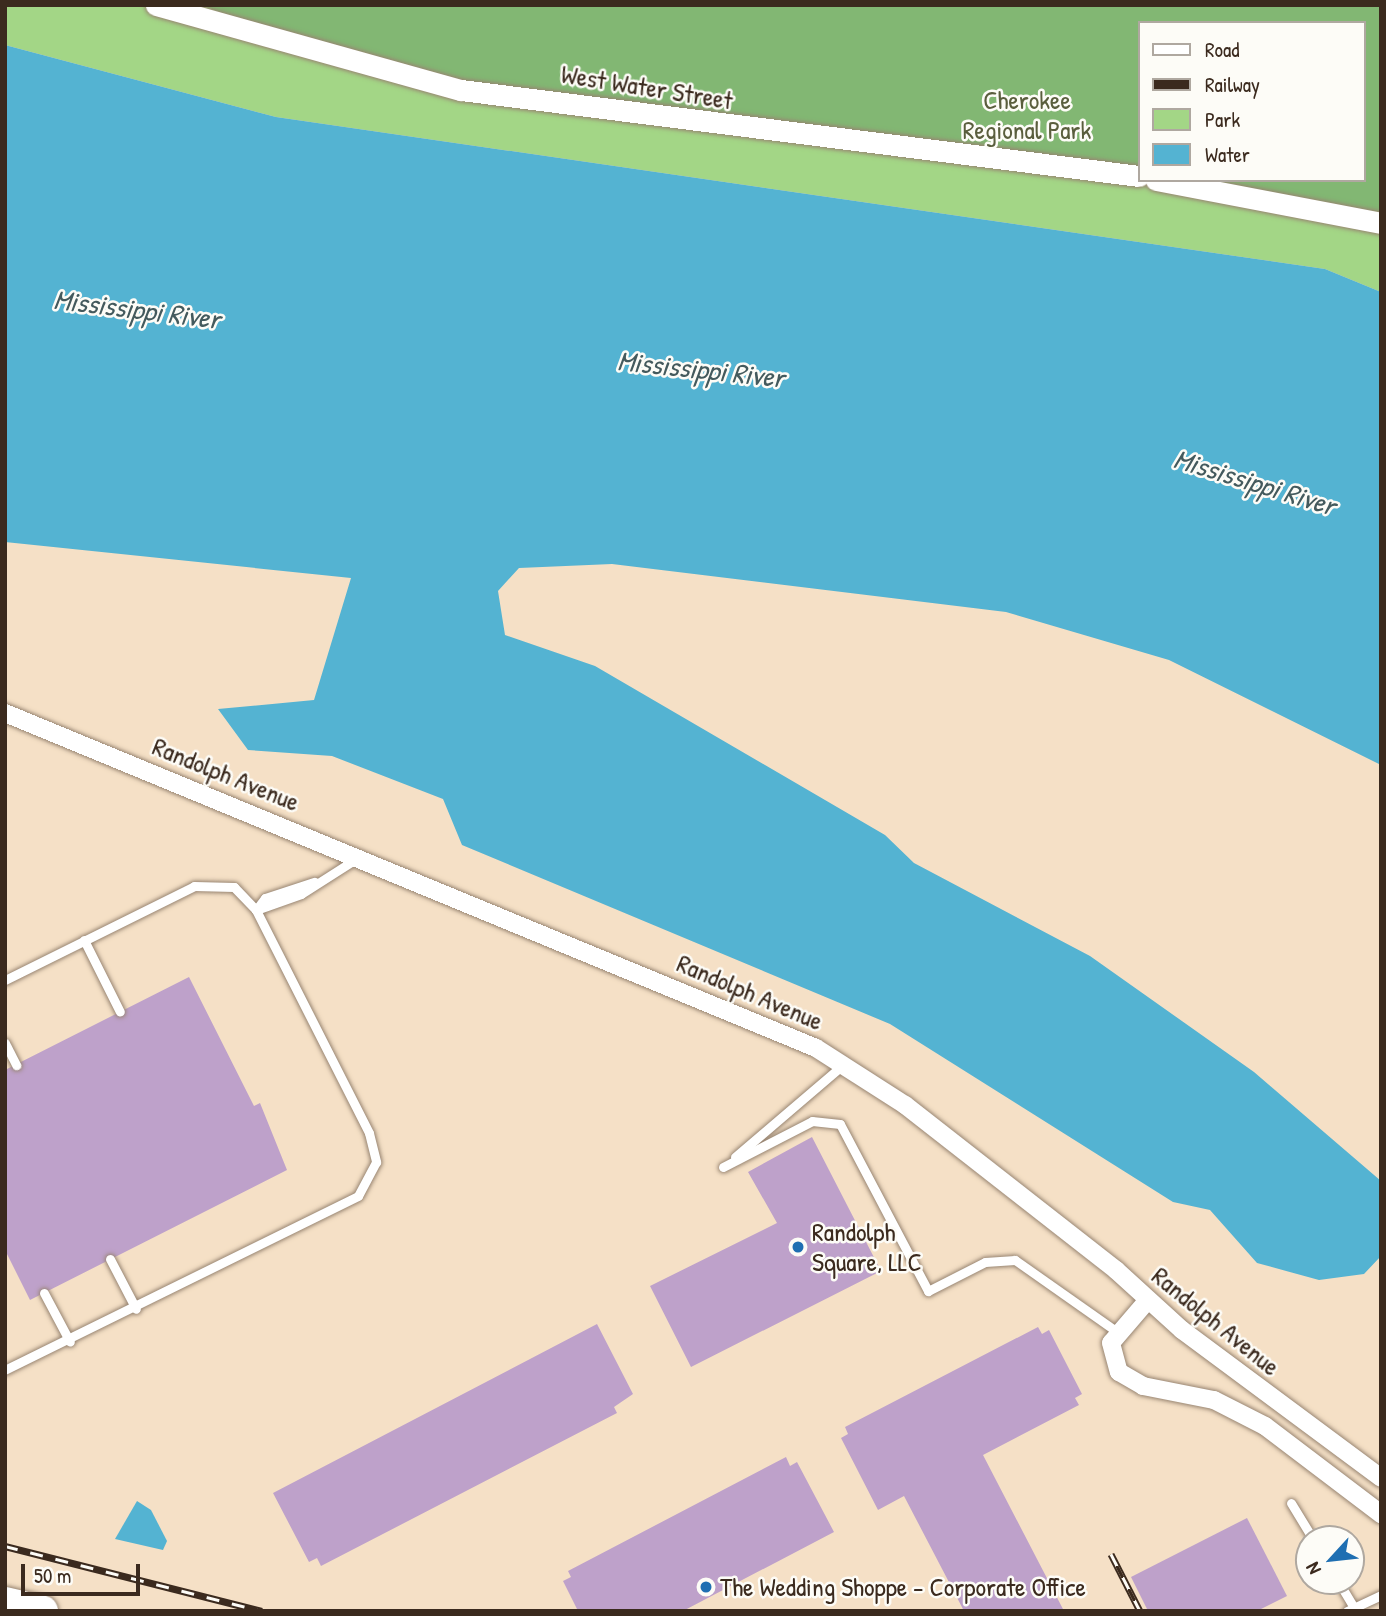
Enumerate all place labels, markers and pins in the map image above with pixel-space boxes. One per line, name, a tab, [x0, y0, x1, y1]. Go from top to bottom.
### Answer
place label: Randolph Square, LLC	[812, 1216, 922, 1278]
marker: Randolph Square, LLC	[790, 1239, 806, 1255]
place label: The Wedding Shoppe - Corporate Office	[720, 1571, 1086, 1603]
marker: The Wedding Shoppe - Corporate Office	[698, 1579, 714, 1595]

